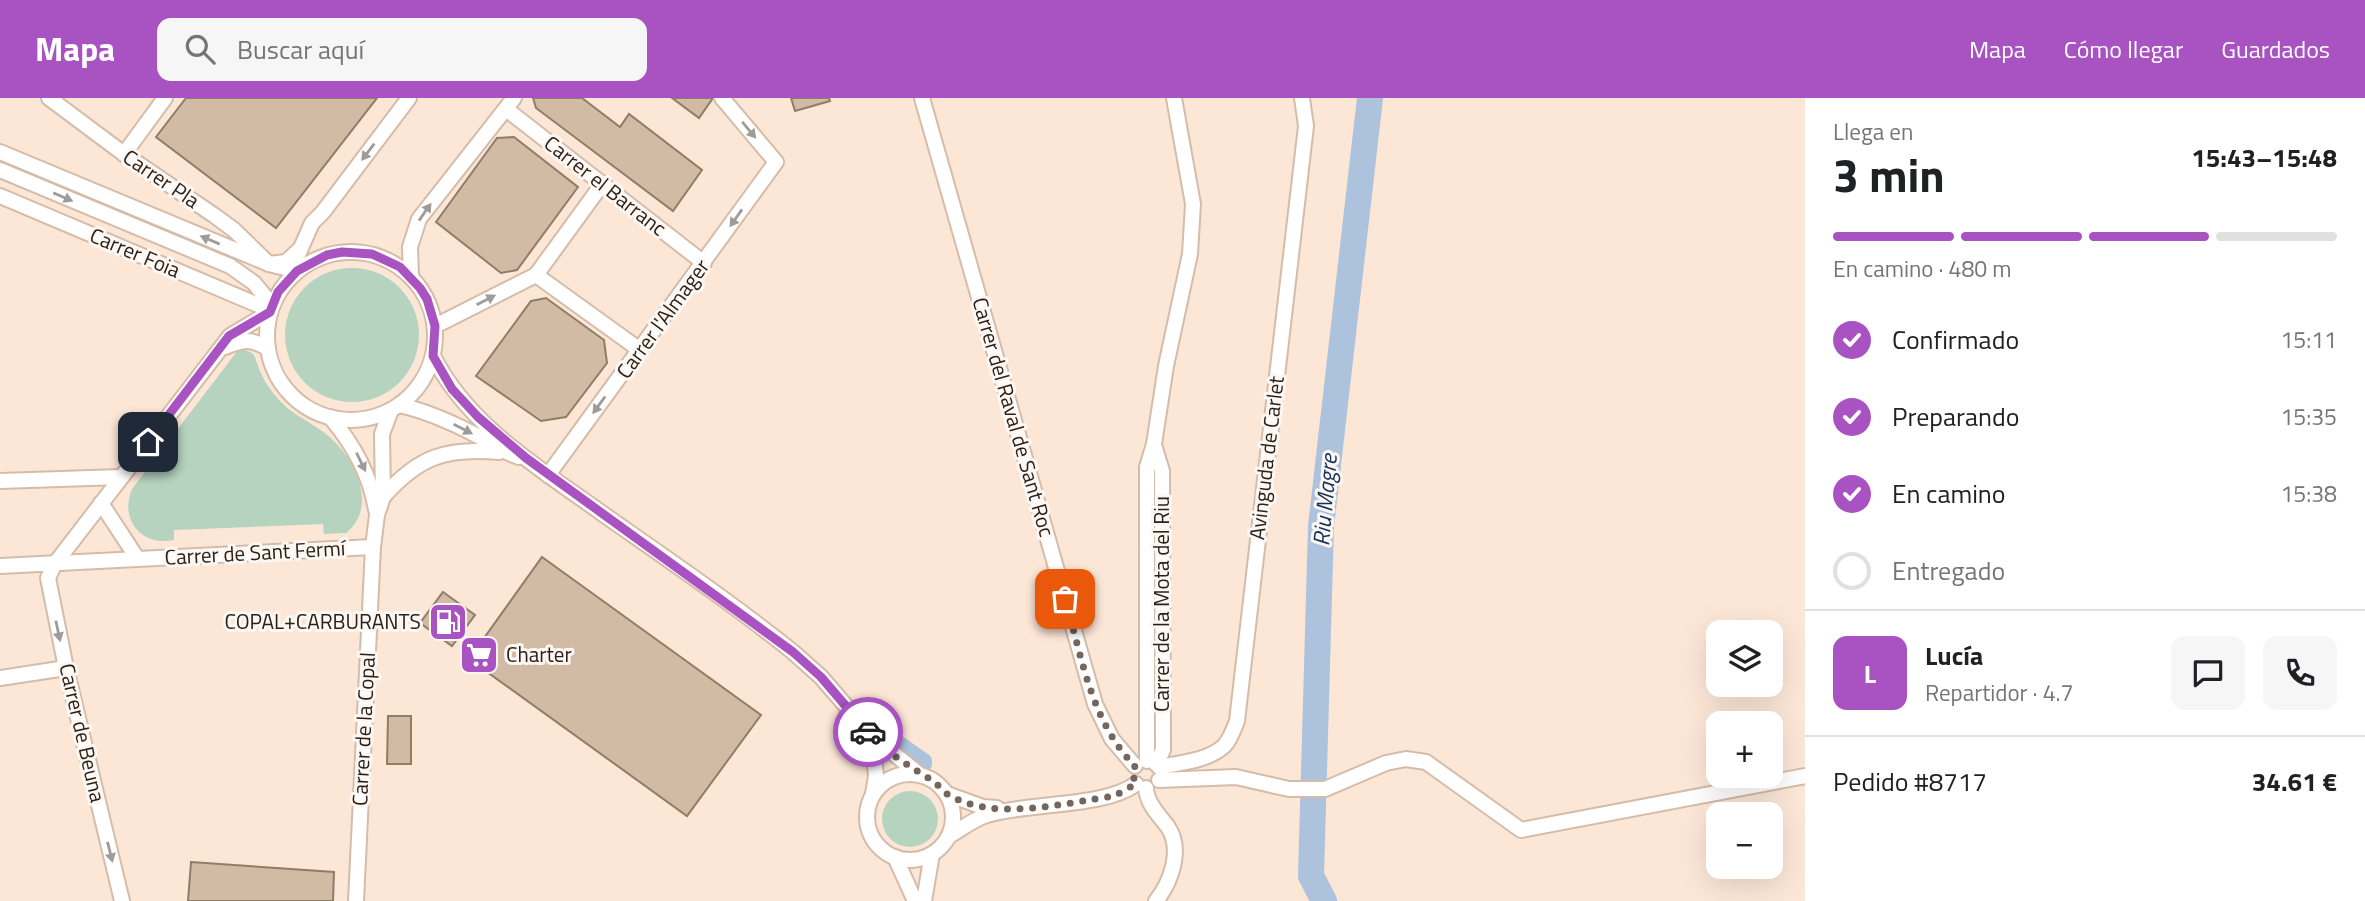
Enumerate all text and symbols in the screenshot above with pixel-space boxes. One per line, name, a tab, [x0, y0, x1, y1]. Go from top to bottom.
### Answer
search box	[157, 18, 647, 81]
text: Mapa	[35, 24, 115, 74]
icon: search	[181, 30, 219, 68]
text: Buscar aquí	[237, 30, 364, 69]
text: Mapa	[1969, 31, 2026, 67]
text: Cómo llegar	[2064, 31, 2183, 67]
text: Guardados	[2221, 31, 2330, 67]
text: Llega en	[1833, 114, 1913, 149]
one-way arrow	[741, 121, 756, 139]
street label: Carrer el Barranc	[538, 127, 674, 243]
text: 15:43–15:48	[2191, 138, 2337, 177]
text: 3 min	[1833, 140, 1945, 210]
street label: Carrer Pla	[117, 141, 207, 216]
one-way arrow	[361, 143, 375, 162]
one-way arrow	[53, 191, 74, 202]
one-way arrow	[418, 203, 432, 221]
one-way arrow	[729, 209, 743, 227]
street label: Carrer Foia	[85, 219, 186, 286]
one-way arrow	[200, 234, 220, 246]
text: En camino · 480 m	[1833, 251, 2011, 286]
street label: Carrer l'Almager	[608, 252, 717, 385]
street label: Carrer del Raval de Sant Roc	[964, 293, 1063, 540]
one-way arrow	[476, 295, 496, 307]
text: Confirmado	[1892, 320, 2019, 359]
icon: check	[1833, 321, 1871, 359]
text: 15:11	[2280, 322, 2337, 357]
street label: Avinguda de Carlet	[1240, 374, 1292, 542]
one-way arrow	[593, 396, 607, 414]
text: Preparando	[1892, 397, 2019, 436]
icon: check	[1833, 398, 1871, 436]
text: 15:35	[2280, 399, 2337, 434]
pin	[118, 412, 178, 472]
icon: home	[129, 423, 167, 461]
one-way arrow	[453, 423, 473, 434]
water label: Riu Magre	[1303, 451, 1346, 547]
one-way arrow	[355, 452, 367, 472]
text: En camino	[1892, 474, 2006, 513]
icon: check	[1833, 475, 1871, 513]
text: 15:38	[2280, 476, 2337, 511]
street label: Carrer de la Mota del Riu	[1145, 496, 1177, 712]
street label: Carrer de Sant Fermí	[164, 531, 348, 573]
text: Entregado	[1892, 551, 2005, 590]
pin	[1035, 569, 1095, 629]
icon: bag	[1046, 580, 1084, 618]
fuel station icon: COPAL+CARBURANTS	[427, 601, 469, 643]
place label: COPAL+CARBURANTS	[225, 605, 421, 637]
one-way arrow	[53, 620, 64, 642]
map controls	[1706, 620, 1783, 879]
button: layers	[1706, 620, 1783, 697]
supermarket icon: Charter	[458, 634, 500, 676]
text: Lucía	[1925, 636, 1983, 675]
button: chat	[2171, 636, 2245, 710]
button: phone	[2263, 636, 2337, 710]
place label: Charter	[506, 638, 572, 670]
street label: Carrer de la Copal	[343, 651, 383, 807]
text: L	[1864, 654, 1876, 693]
street label: Carrer de Beuna	[51, 660, 115, 806]
text: Repartidor · 4.7	[1925, 675, 2073, 710]
courier	[833, 697, 903, 767]
button: +	[1706, 711, 1783, 788]
icon: car	[849, 713, 887, 751]
text: Pedido #8717	[1833, 762, 1987, 801]
text: 34.61 €	[2252, 762, 2337, 801]
button: −	[1706, 802, 1783, 879]
one-way arrow	[105, 841, 116, 863]

